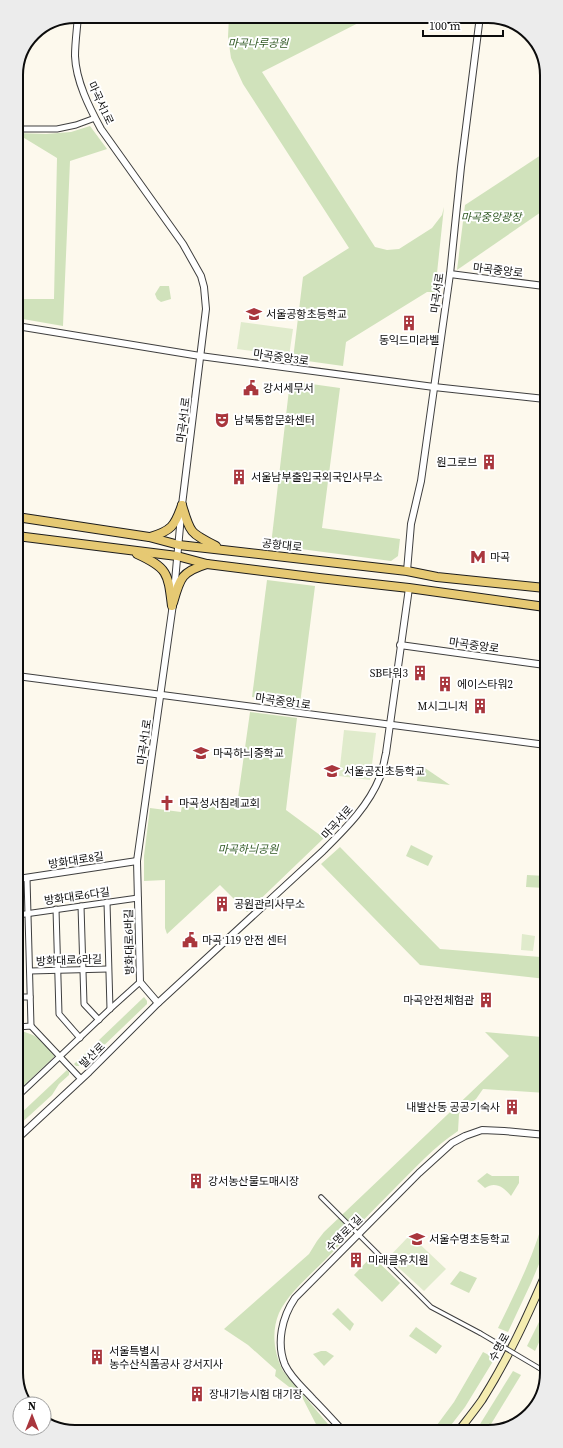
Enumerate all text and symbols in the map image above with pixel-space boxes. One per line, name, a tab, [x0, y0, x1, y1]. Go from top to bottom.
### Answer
scale bar	[423, 12, 503, 38]
text: 100 m	[429, 18, 461, 34]
park label: 마곡나루공원	[228, 36, 289, 51]
street label: 마곡서1로	[84, 79, 117, 127]
park label: 마곡중앙광장	[461, 210, 523, 225]
street label: 마곡중앙로	[472, 260, 524, 281]
street label: 마곡서로	[427, 272, 448, 314]
school or university icon: 서울공항초등학교	[245, 305, 263, 323]
place label: 서울공항초등학교	[266, 307, 347, 322]
building icon: 동익드미라벨	[400, 314, 418, 332]
place label: 동익드미라벨	[379, 333, 439, 348]
street label: 마곡중앙3로	[252, 346, 310, 369]
public building icon: 강서세무서	[242, 379, 260, 397]
place label: 강서세무서	[263, 381, 314, 396]
street label: 마곡서1로	[173, 396, 194, 444]
theatre icon: 남북통합문화센터	[213, 411, 231, 429]
place label: 남북통합문화센터	[234, 413, 315, 428]
building icon: 원그로브	[480, 453, 498, 471]
place label: 원그로브	[437, 455, 477, 470]
building icon: 서울남부출입국외국인사무소	[230, 468, 248, 486]
place label: 서울남부출입국외국인사무소	[251, 470, 383, 485]
street label: 공항대로	[261, 536, 303, 555]
metro station icon: 마곡	[469, 548, 487, 566]
place label: 마곡	[490, 550, 510, 565]
street label: 마곡중앙로	[448, 635, 500, 656]
building icon: SB타워3	[411, 664, 429, 682]
place label: SB타워3	[370, 666, 408, 681]
building icon: 에이스타워2	[436, 675, 454, 693]
place label: 에이스타워2	[457, 677, 514, 692]
street label: 마곡중앙1로	[254, 690, 312, 713]
building icon: M시그니처	[471, 697, 489, 715]
place label: M시그니처	[418, 699, 468, 714]
street label: 마곡서1로	[134, 718, 155, 766]
school or university icon: 마곡하늬중학교	[192, 744, 210, 762]
place label: 마곡하늬중학교	[213, 746, 284, 761]
school or university icon: 서울공진초등학교	[323, 762, 341, 780]
place label: 서울공진초등학교	[344, 764, 425, 779]
church icon: 마곡성서침례교회	[158, 794, 176, 812]
place label: 마곡성서침례교회	[179, 796, 260, 811]
street label: 마곡서로	[318, 802, 356, 842]
park label: 마곡하늬공원	[218, 842, 279, 857]
street label: 방화대로8길	[47, 849, 105, 872]
street label: 방화대로6다길	[43, 884, 111, 909]
building icon: 공원관리사무소	[213, 895, 231, 913]
place label: 공원관리사무소	[234, 897, 305, 912]
street label: 방화대로6바길	[121, 909, 138, 975]
public building icon: 마곡 119 안전 센터	[181, 931, 199, 949]
place label: 마곡 119 안전 센터	[202, 933, 287, 948]
street label: 방화대로6라길	[36, 952, 102, 969]
building icon: 마곡안전체험관	[477, 991, 495, 1009]
place label: 마곡안전체험관	[403, 993, 474, 1008]
street label: 발산로	[76, 1039, 108, 1071]
building icon: 내발산동 공공기숙사	[503, 1098, 521, 1116]
place label: 내발산동 공공기숙사	[406, 1100, 500, 1115]
building icon: 강서농산물도매시장	[187, 1172, 205, 1190]
place label: 강서농산물도매시장	[208, 1174, 299, 1189]
street label: 수명로1길	[323, 1212, 366, 1255]
school or university icon: 서울수명초등학교	[408, 1230, 426, 1248]
place label: 서울수명초등학교	[429, 1232, 510, 1247]
building icon: 미래클유치원	[347, 1251, 365, 1269]
place label: 미래클유치원	[368, 1253, 429, 1268]
street label: 수명로	[486, 1330, 513, 1364]
place label: 서울특별시 농수산식품공사 강서지사	[109, 1344, 223, 1372]
building icon: 서울특별시 농수산식품공사 강서지사	[88, 1348, 106, 1366]
building icon: 장내기능시험 대기장	[188, 1385, 206, 1403]
place label: 장내기능시험 대기장	[209, 1387, 303, 1402]
north arrow	[12, 1396, 52, 1436]
text: N	[28, 1399, 36, 1414]

